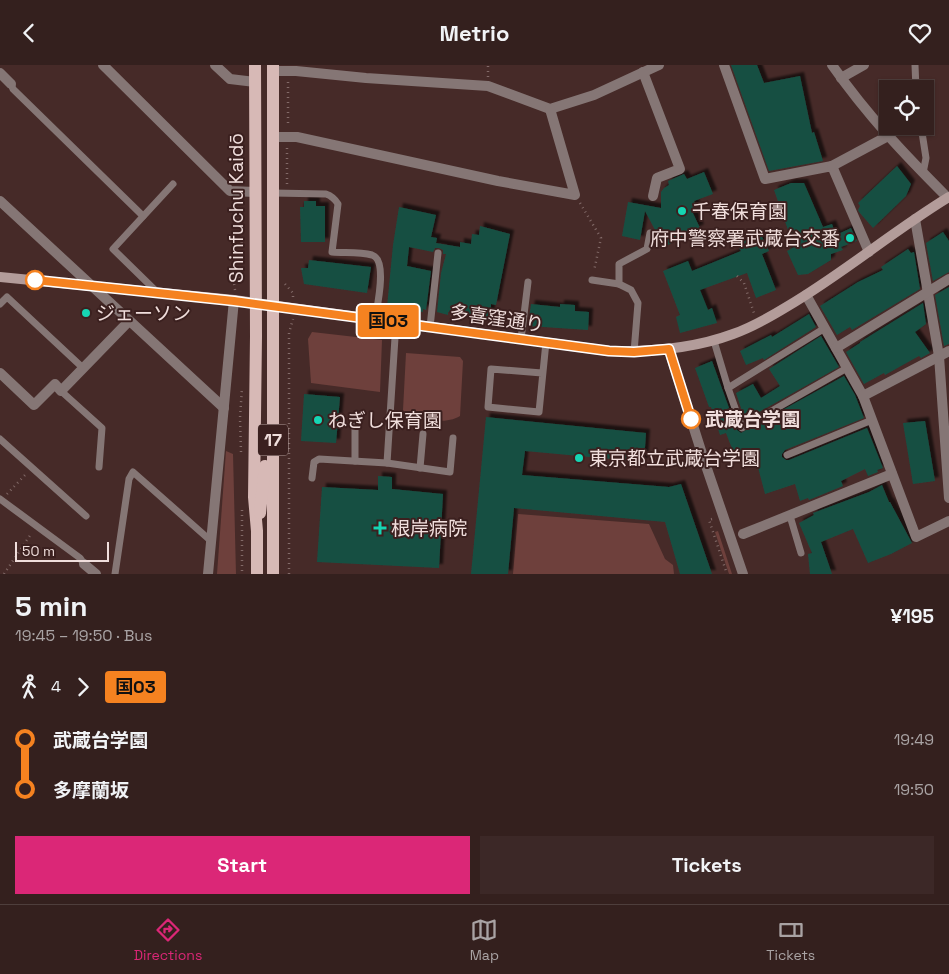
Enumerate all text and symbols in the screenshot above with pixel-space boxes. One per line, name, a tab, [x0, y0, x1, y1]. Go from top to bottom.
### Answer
icon: back	[15, 19, 43, 47]
text: Metrio	[440, 19, 509, 47]
icon: heart	[906, 19, 934, 47]
map controls	[879, 80, 934, 135]
button: locate	[879, 80, 934, 135]
street label: Shinfuchu Kaidō	[224, 133, 249, 283]
place label: 千春保育園	[692, 199, 787, 224]
marker: 千春保育園	[676, 205, 688, 217]
place label: 府中警察署武蔵台交番	[650, 226, 840, 251]
marker: 府中警察署武蔵台交番	[844, 232, 856, 244]
unlabelled marker	[25, 270, 45, 290]
street label: 多喜窪通り	[448, 300, 546, 337]
place label: ジェーソン	[96, 301, 191, 326]
line badge: 国03	[359, 305, 417, 337]
marker: ジェーソン	[80, 307, 92, 319]
text: 国03	[368, 309, 408, 332]
place label: 武蔵台学園	[705, 407, 800, 432]
place label: ねぎし保育園	[328, 408, 442, 433]
marker: 武蔵台学園	[681, 409, 701, 429]
marker: ねぎし保育園	[312, 414, 324, 426]
road number: 17	[258, 425, 288, 455]
place label: 東京都立武蔵台学園	[589, 446, 760, 471]
marker: 東京都立武蔵台学園	[573, 452, 585, 464]
place label: 根岸病院	[391, 516, 467, 541]
marker: 根岸病院	[373, 521, 387, 535]
scale bar	[15, 539, 109, 562]
text: 50 m	[22, 542, 55, 560]
text: 5 min	[15, 588, 88, 624]
text: ¥195	[890, 604, 934, 629]
text: 19:45 – 19:50 · Bus	[15, 625, 153, 646]
icon: walk	[15, 673, 43, 701]
icon: forward	[69, 673, 97, 701]
text: 国03	[115, 675, 156, 698]
text: 4	[51, 676, 61, 697]
text: 武蔵台学園	[53, 728, 148, 753]
text: 19:49	[894, 729, 934, 750]
text: 多摩蘭坂	[53, 778, 129, 803]
text: 19:50	[894, 779, 934, 800]
button: Start	[15, 836, 470, 894]
button: Tickets	[480, 836, 934, 894]
tab: Directions	[134, 916, 202, 964]
tab: Map	[470, 916, 499, 964]
tab: Tickets	[766, 916, 815, 964]

